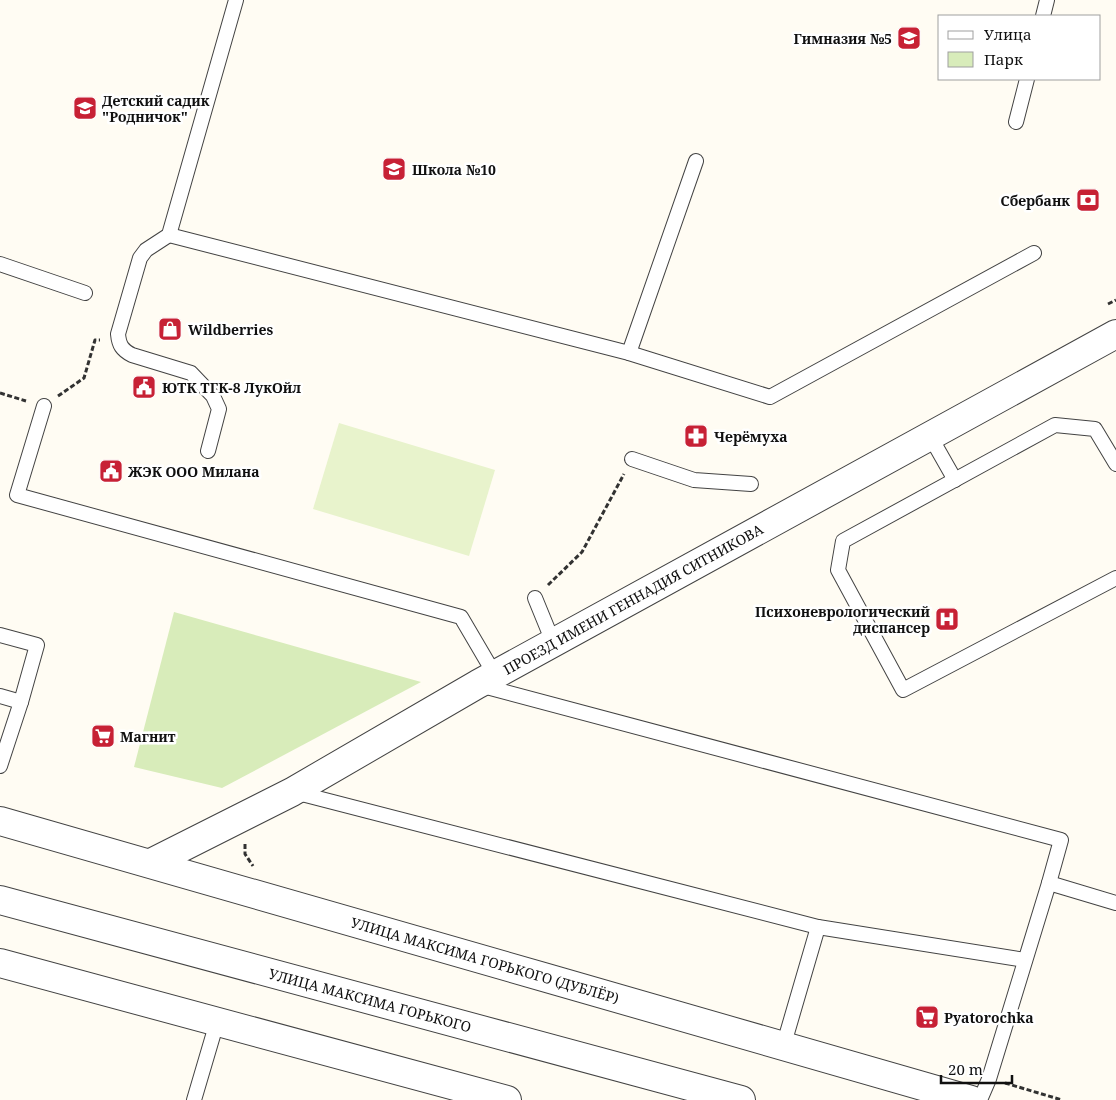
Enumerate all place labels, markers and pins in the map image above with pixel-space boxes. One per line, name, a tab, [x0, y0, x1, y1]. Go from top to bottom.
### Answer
school or university icon: Гимназия №5	[896, 25, 922, 51]
place label: Гимназия №5	[793, 29, 892, 48]
place label: Детский садик "Родничок"	[102, 91, 210, 126]
school or university icon: Детский садик "Родничок"	[72, 95, 98, 121]
school or university icon: Школа №10	[381, 156, 407, 182]
place label: Школа №10	[412, 160, 496, 179]
bank icon: Сбербанк	[1075, 187, 1101, 213]
place label: Сбербанк	[1000, 191, 1070, 210]
shop icon: Wildberries	[157, 316, 183, 342]
place label: Wildberries	[188, 320, 274, 339]
public building icon: ЮТК ТГК-8 ЛукОйл	[131, 374, 157, 400]
place label: ЮТК ТГК-8 ЛукОйл	[162, 378, 301, 397]
pharmacy icon: Черёмуха	[683, 423, 709, 449]
place label: Черёмуха	[714, 427, 788, 446]
public building icon: ЖЭК ООО Милана	[98, 458, 124, 484]
place label: ЖЭК ООО Милана	[128, 462, 260, 481]
place label: Психоневрологический диспансер	[755, 602, 930, 637]
hospital icon: Психоневрологический диспансер	[934, 606, 960, 632]
supermarket icon: Магнит	[90, 723, 116, 749]
place label: Магнит	[120, 727, 176, 746]
supermarket icon: Pyatorochka	[914, 1004, 940, 1030]
place label: Pyatorochka	[944, 1008, 1034, 1027]

